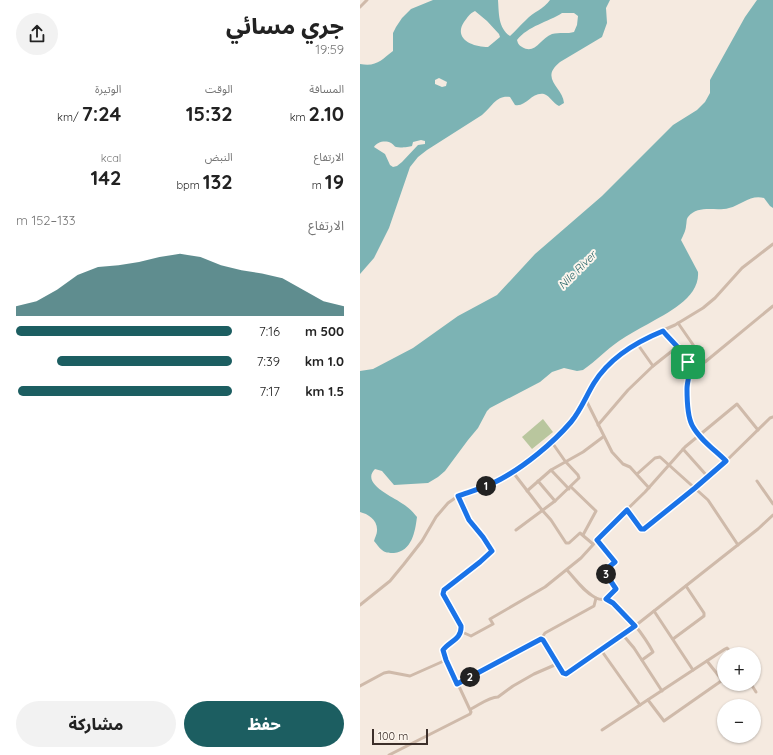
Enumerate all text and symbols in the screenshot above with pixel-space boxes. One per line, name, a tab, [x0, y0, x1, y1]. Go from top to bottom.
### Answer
text: جري مسائي	[226, 12, 344, 40]
button: share	[16, 13, 58, 55]
text: 19:59	[315, 41, 344, 57]
text: الوتيرة	[95, 82, 121, 96]
text: الوقت	[205, 82, 233, 96]
text: المسافة	[309, 82, 344, 96]
text: 7:24	[82, 101, 121, 126]
text: 15:32	[186, 101, 233, 126]
text: 2.10	[309, 101, 344, 126]
text: /km	[57, 110, 82, 124]
text: km	[290, 110, 309, 124]
text: النبض	[205, 150, 233, 164]
text: الارتفاع	[314, 150, 344, 164]
text: kcal	[101, 151, 121, 165]
text: 142	[90, 165, 121, 190]
text: 132	[203, 169, 233, 194]
text: 19	[325, 169, 344, 194]
text: bpm	[176, 178, 203, 192]
text: m	[312, 178, 325, 192]
text: 133–152 m	[16, 212, 76, 228]
text: الارتفاع	[308, 217, 344, 233]
water label: Nile River	[555, 247, 600, 292]
text: 7:16	[259, 323, 280, 339]
text: 500 m	[305, 323, 344, 339]
pin	[671, 345, 705, 379]
icon: arrive	[677, 351, 699, 373]
text: 7:39	[257, 353, 280, 369]
text: 1.0 km	[305, 353, 344, 369]
text: 7:17	[259, 383, 280, 399]
text: 1.5 km	[305, 383, 344, 399]
pin: 1	[476, 476, 496, 496]
text: 1	[484, 479, 488, 493]
pin: 3	[596, 564, 616, 584]
text: 3	[603, 567, 609, 581]
map controls	[717, 647, 761, 743]
button: +	[717, 647, 761, 691]
pin: 2	[460, 667, 480, 687]
text: 2	[467, 670, 473, 684]
button: −	[717, 699, 761, 743]
button: مشاركة	[16, 701, 176, 747]
button: حفظ	[184, 701, 344, 747]
scale bar	[372, 727, 428, 746]
text: 100 m	[378, 729, 408, 743]

